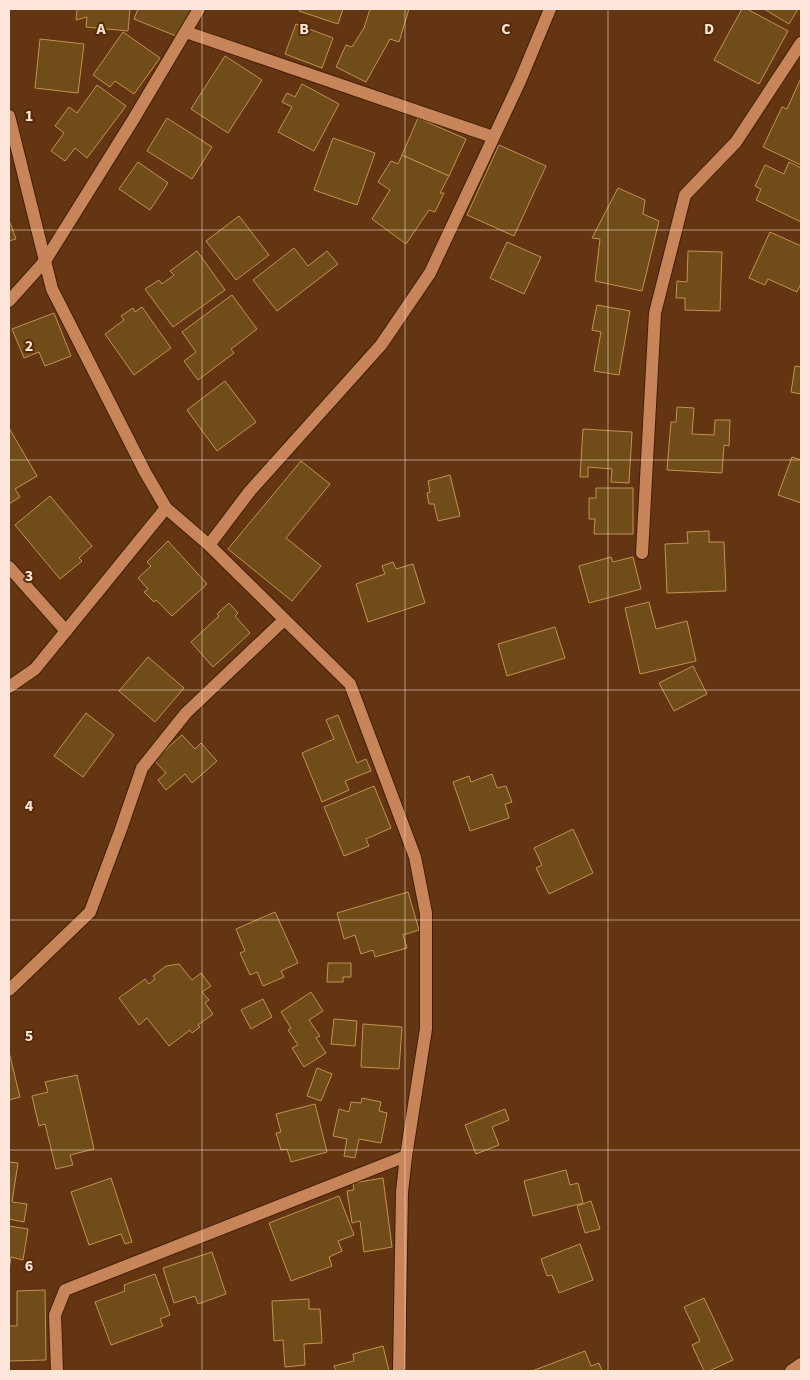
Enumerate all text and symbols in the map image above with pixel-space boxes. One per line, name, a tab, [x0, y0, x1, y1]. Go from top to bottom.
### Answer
text: A	[95, 18, 106, 40]
text: B	[299, 18, 309, 40]
text: C	[501, 18, 511, 40]
text: D	[704, 18, 714, 40]
text: 1	[25, 105, 33, 127]
text: 2	[25, 335, 33, 357]
text: 3	[25, 565, 33, 587]
text: 4	[25, 795, 34, 817]
text: 5	[25, 1025, 33, 1047]
text: 6	[25, 1255, 33, 1277]

